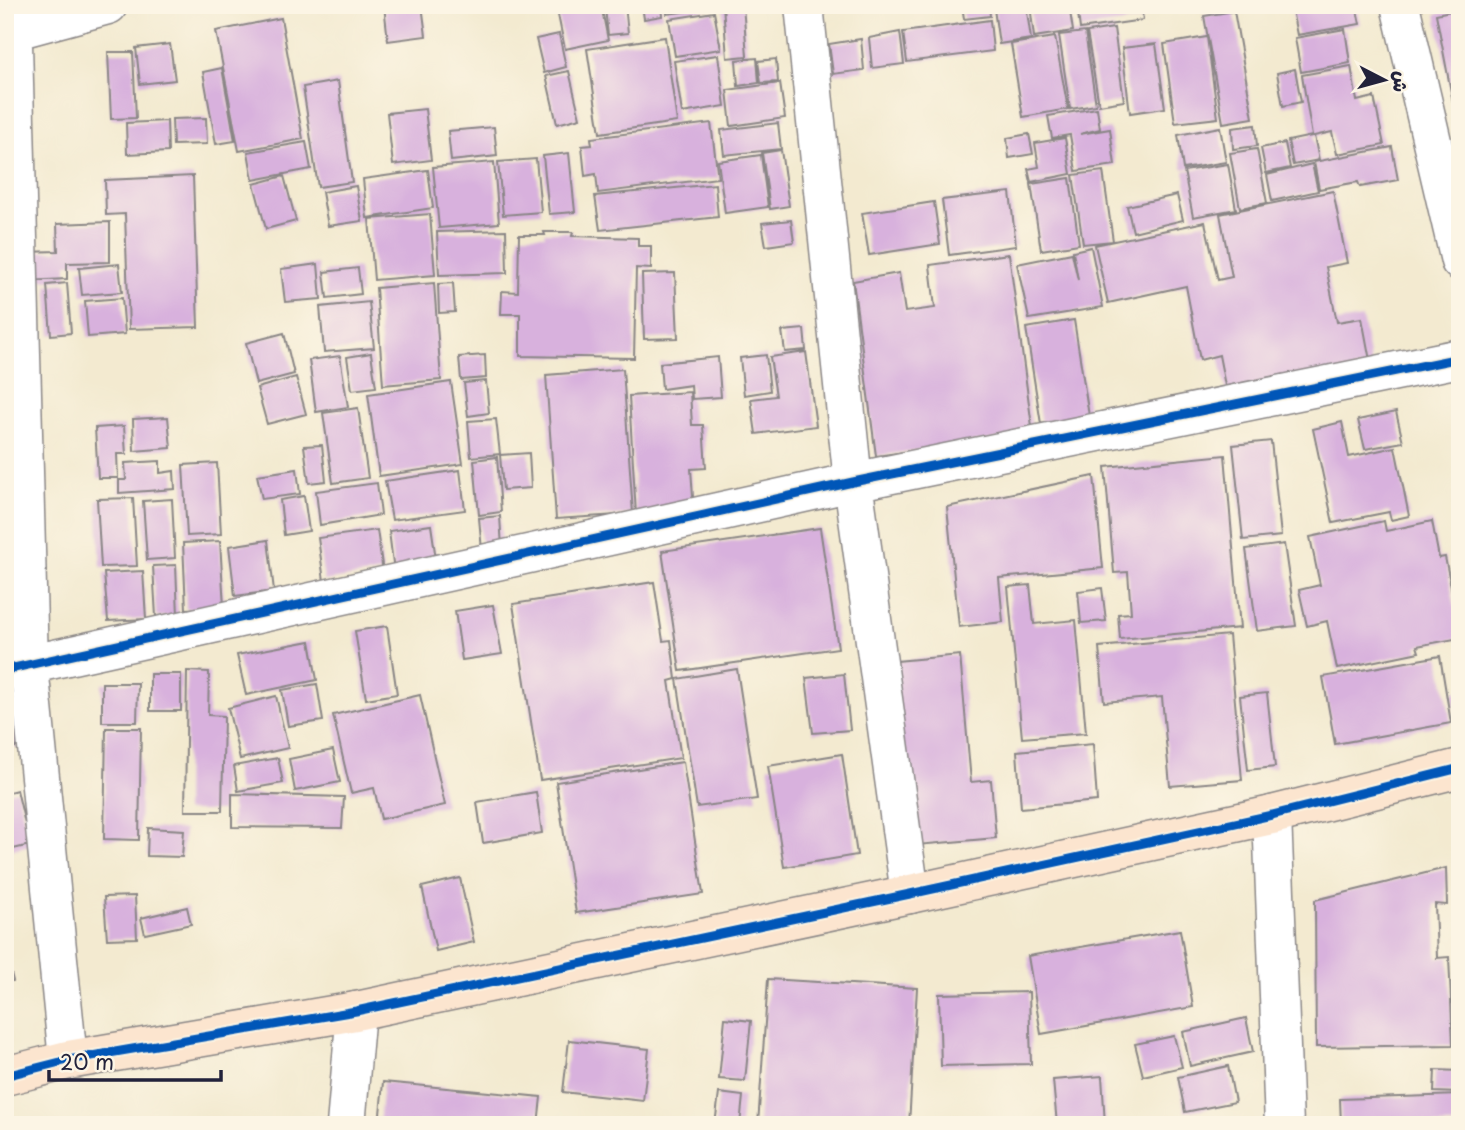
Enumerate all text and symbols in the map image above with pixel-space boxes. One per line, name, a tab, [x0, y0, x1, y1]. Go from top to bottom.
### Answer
north arrow	[1350, 46, 1420, 116]
text: ش	[1387, 70, 1417, 94]
scale bar	[49, 1039, 220, 1083]
text: 20 m	[60, 1045, 114, 1077]

